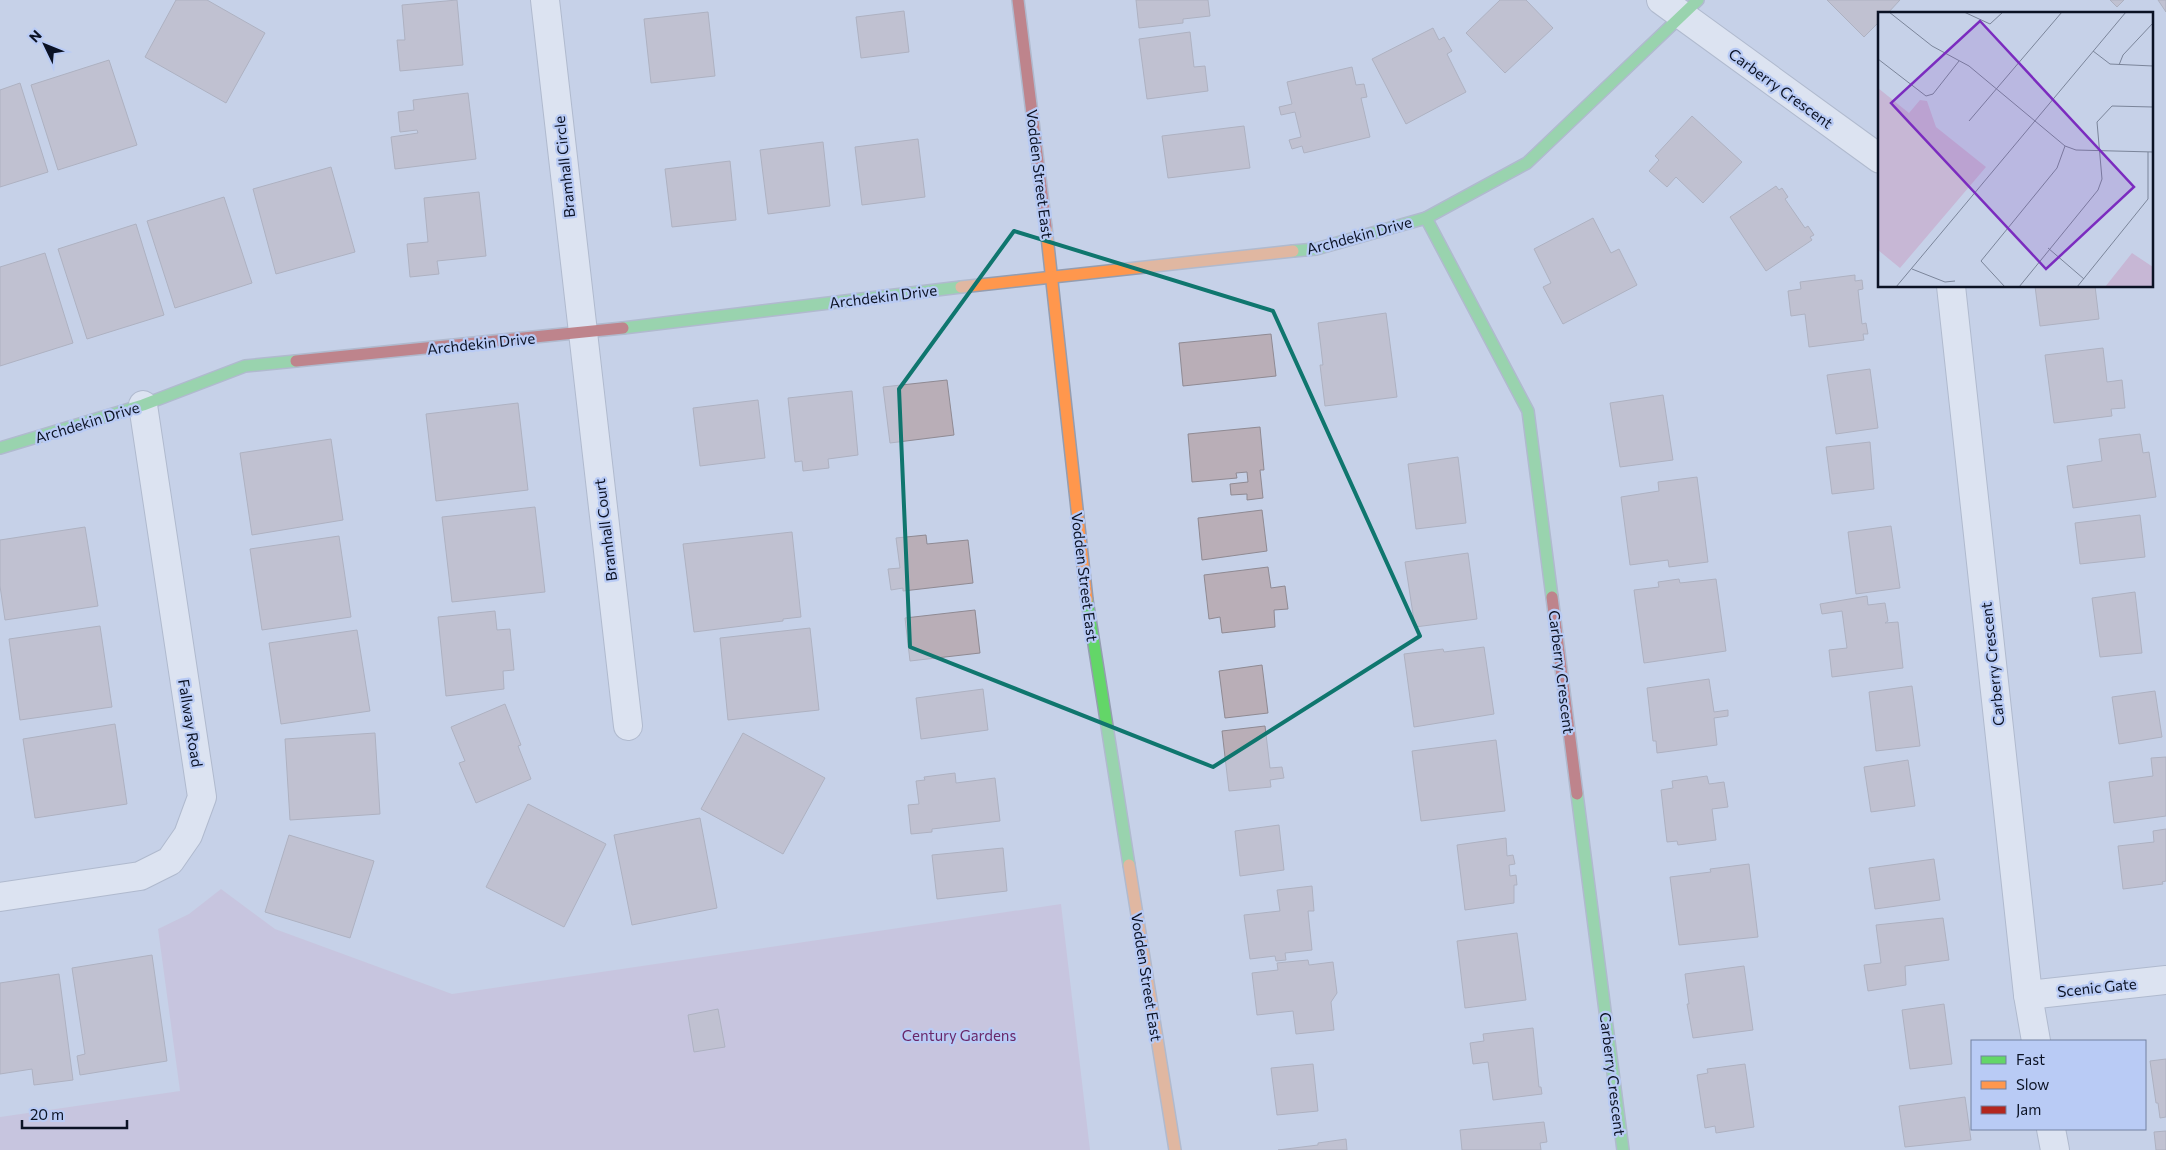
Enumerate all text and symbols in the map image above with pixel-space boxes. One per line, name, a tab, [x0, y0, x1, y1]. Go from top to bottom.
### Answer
inset map	[1878, 12, 2154, 288]
north arrow	[20, 20, 70, 70]
text: N	[25, 26, 45, 45]
street label: Carberry Crescent	[1725, 44, 1837, 132]
street label: Vodden Street East	[1023, 108, 1057, 240]
street label: Bramhall Circle	[550, 115, 578, 219]
street label: Archdekin Drive	[1304, 212, 1414, 258]
street label: Archdekin Drive	[828, 280, 938, 312]
street label: Archdekin Drive	[426, 328, 536, 358]
street label: Archdekin Drive	[33, 398, 142, 446]
street label: Bramhall Court	[590, 478, 620, 582]
street label: Vodden Street East	[1068, 511, 1102, 643]
street label: Carberry Crescent	[1977, 601, 2007, 727]
street label: Carberry Crescent	[1545, 609, 1579, 735]
street label: Fallway Road	[175, 678, 207, 768]
street label: Vodden Street East	[1128, 911, 1166, 1043]
street label: Scenic Gate	[2056, 974, 2138, 1000]
street label: Carberry Crescent	[1596, 1011, 1630, 1137]
park label: Century Gardens	[902, 1026, 1016, 1044]
legend	[1971, 1040, 2146, 1130]
text: Fast	[2016, 1050, 2045, 1068]
text: Slow	[2016, 1075, 2049, 1093]
scale bar	[22, 1098, 128, 1130]
text: Jam	[2016, 1100, 2041, 1118]
text: 20 m	[30, 1105, 64, 1123]

